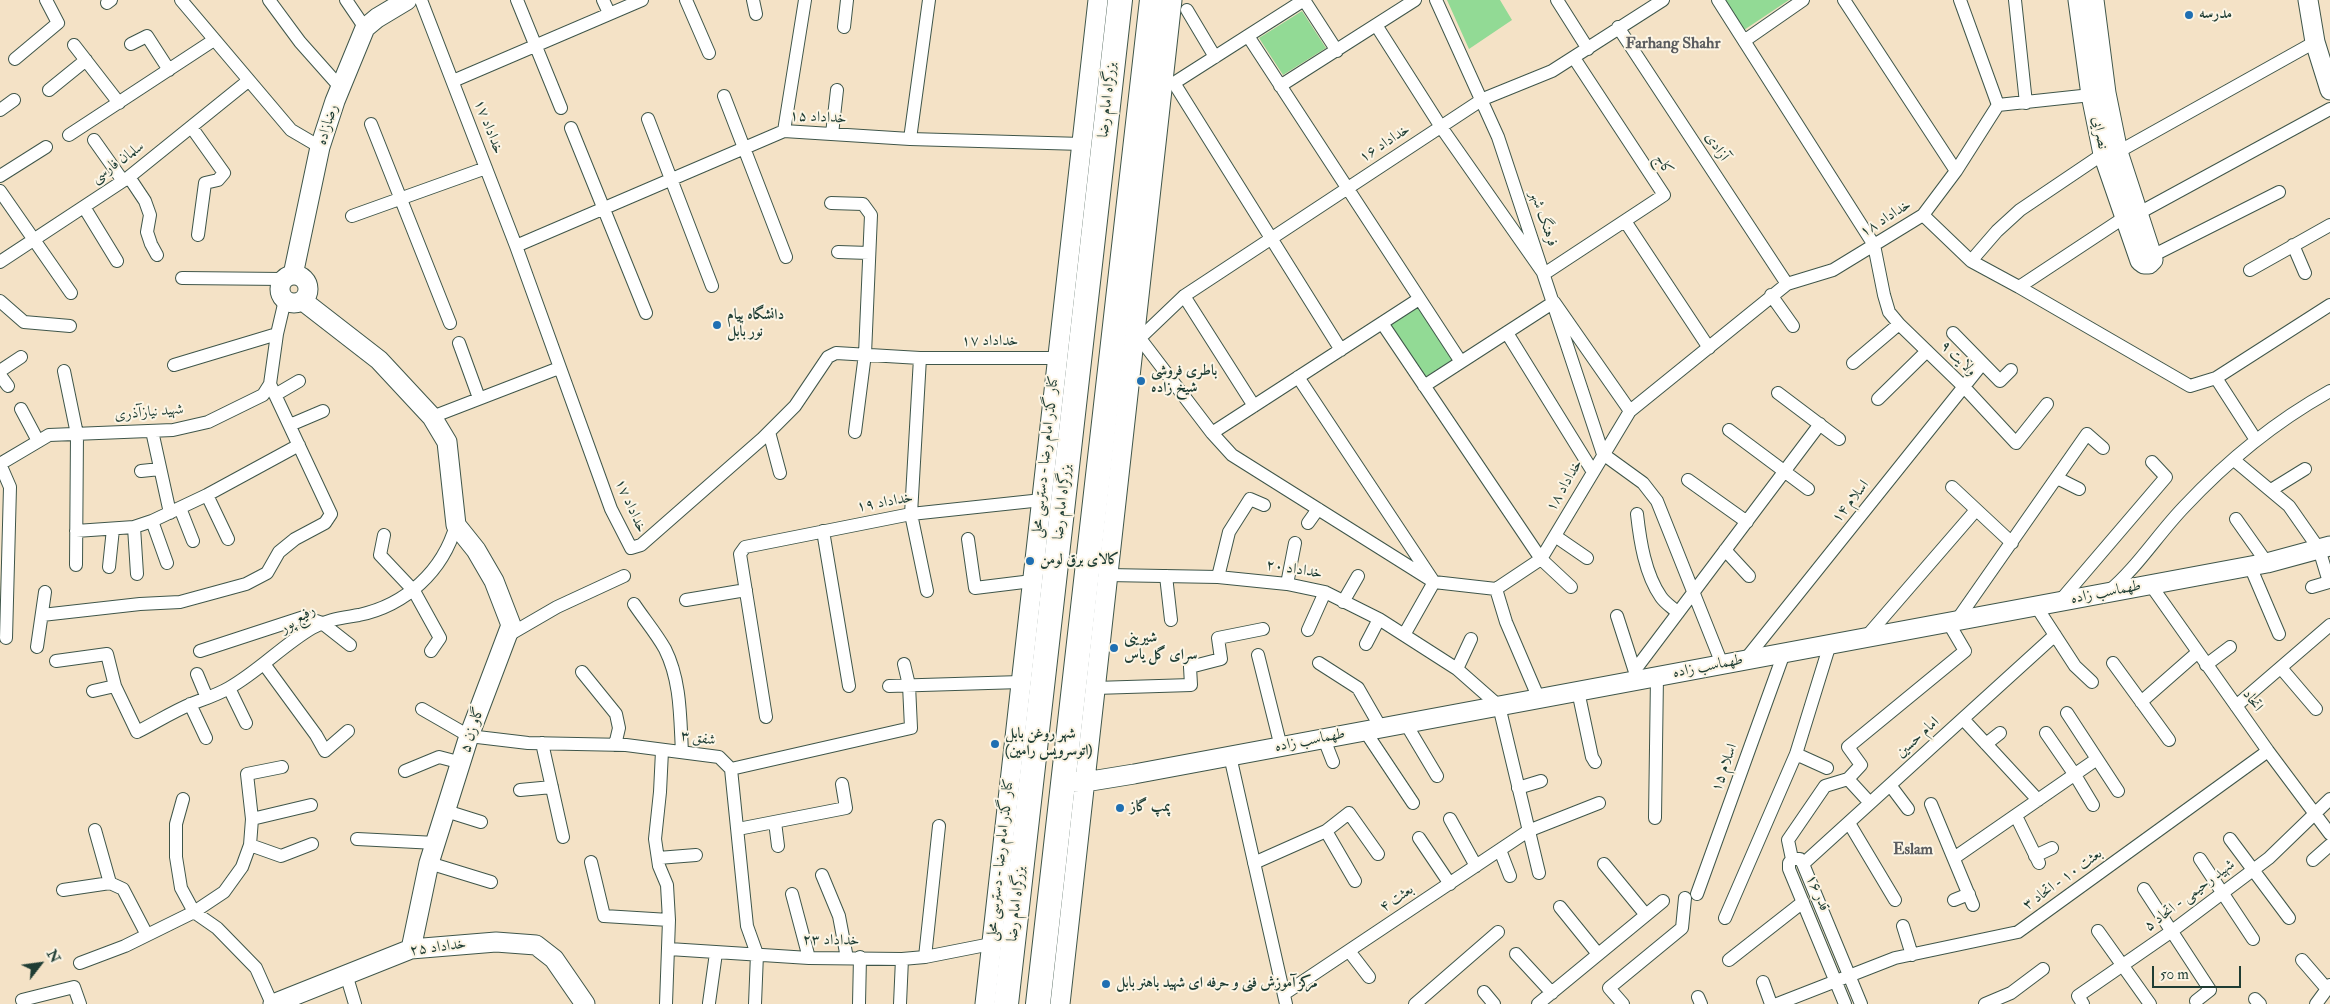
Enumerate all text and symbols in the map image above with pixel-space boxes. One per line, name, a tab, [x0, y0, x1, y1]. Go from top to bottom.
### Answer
place label: مدرسه	[2199, 6, 2232, 24]
marker: مدرسه	[2183, 9, 2195, 21]
district label: Farhang Shahr	[1626, 35, 1720, 55]
street label: بزرگراه امام رضا	[1095, 61, 1121, 139]
street label: خداداد ۱۷	[469, 97, 507, 157]
street label: رضازاده	[313, 103, 343, 147]
street label: خداداد ۱۵	[789, 108, 847, 128]
street label: نصرایی	[2087, 115, 2111, 151]
street label: خداداد ۱۶	[1356, 121, 1414, 167]
street label: آزادی	[1700, 129, 1732, 165]
street label: سلمان فارسی	[88, 138, 148, 188]
street label: کاج	[1650, 151, 1676, 179]
street label: فرهنگ شهر	[1525, 189, 1561, 249]
street label: خداداد ۱۸	[1857, 196, 1915, 242]
place label: دانشگاه پیام نور بابل	[727, 307, 784, 342]
marker: دانشگاه پیام نور بابل	[711, 319, 723, 331]
street label: خداداد ۱۷	[962, 333, 1018, 351]
street label: ولایت ۹	[1936, 337, 1980, 381]
place label: باطری فروشی شیخ زاده	[1151, 363, 1217, 398]
street label: کنار گذر امام رضا - دسترسی محلی	[1029, 375, 1063, 539]
marker: باطری فروشی شیخ زاده	[1135, 375, 1147, 387]
street label: شهید نیازآذری	[114, 401, 184, 425]
street label: خداداد ۱۸	[1543, 457, 1587, 515]
street label: بزرگراه امام رضا	[1050, 463, 1076, 541]
street label: خداداد ۱۷	[610, 476, 650, 536]
street label: اسلام ۱۴	[1828, 477, 1874, 527]
street label: خداداد ۱۹	[855, 489, 915, 517]
place label: کالای برق لومن	[1040, 552, 1119, 570]
marker: کالای برق لومن	[1024, 555, 1036, 567]
street label: خداداد ۲۰	[1265, 557, 1323, 583]
street label: طهماسب زاده	[2069, 577, 2143, 609]
street label: رفیع پور	[277, 602, 319, 638]
place label: شیرینی سرای گل یاس	[1124, 630, 1197, 665]
marker: شیرینی سرای گل یاس	[1108, 642, 1120, 654]
street label: طهماسب زاده	[1671, 651, 1745, 683]
street label: اتحاد	[2238, 686, 2266, 716]
street label: گاو زن ۵	[457, 705, 489, 755]
street label: امام حسین	[1893, 714, 1943, 762]
street label: طهماسب زاده	[1273, 725, 1347, 757]
place label: شهر روغن بابل (اتوسرویس رامین)	[1005, 726, 1092, 761]
street label: شفق ۳	[679, 727, 717, 751]
marker: شهر روغن بابل (اتوسرویس رامین)	[989, 738, 1001, 750]
street label: اسلام ۱۵	[1708, 742, 1742, 794]
street label: کنار گذر امام رضا - دسترسی محلی	[984, 778, 1018, 942]
place label: پمپ گاز	[1130, 799, 1171, 817]
marker: پمپ گاز	[1114, 802, 1126, 814]
district label: Eslam	[1893, 841, 1933, 861]
street label: بعثت ۱۰ - اتحاد ۳	[2020, 845, 2106, 915]
street label: شهید رحیمی - اتحاد ۵	[2141, 856, 2239, 936]
street label: بزرگراه امام رضا	[1004, 865, 1030, 943]
street label: قدر ۱۶	[1801, 872, 1833, 914]
street label: بعثت ۴	[1377, 881, 1417, 917]
street label: خداداد ۲۳	[802, 932, 860, 950]
street label: خداداد ۲۵	[409, 936, 467, 960]
north arrow	[15, 939, 65, 989]
text: N	[43, 947, 64, 966]
scale bar	[2155, 956, 2244, 988]
text: 50 m	[2160, 965, 2189, 984]
place label: مرکز آموزش فنی و حرفه ای شهید باهنر بابل	[1116, 975, 1318, 993]
marker: مرکز آموزش فنی و حرفه ای شهید باهنر بابل	[1100, 978, 1112, 990]

